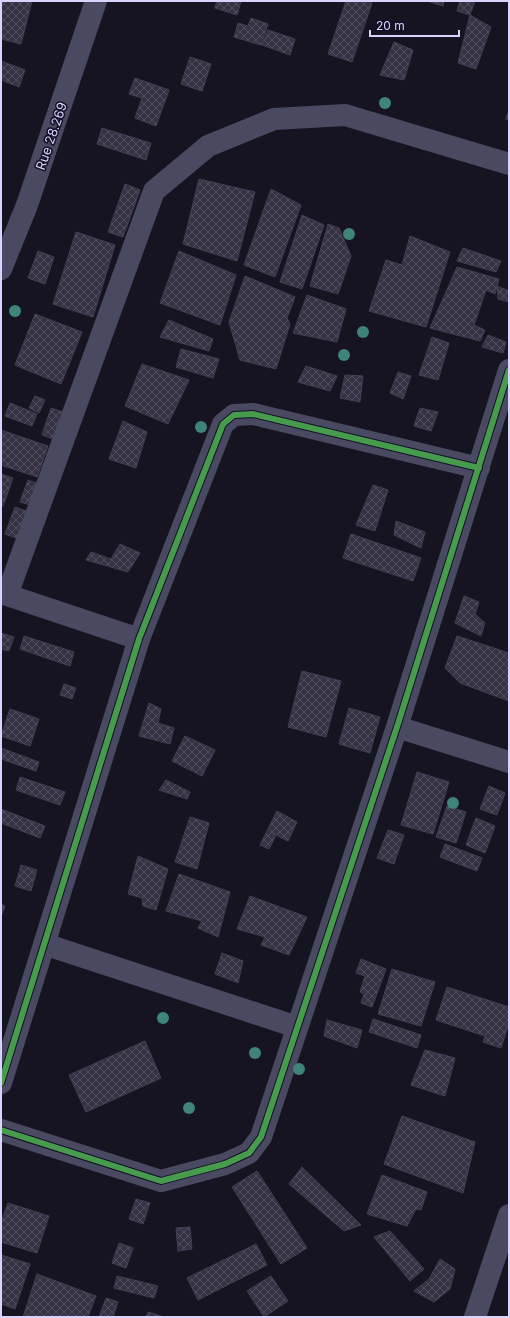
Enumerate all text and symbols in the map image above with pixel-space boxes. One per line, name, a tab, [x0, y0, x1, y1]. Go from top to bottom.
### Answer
scale bar	[370, 12, 459, 38]
text: 20 m	[376, 18, 405, 33]
street label: Rue 28.269	[32, 100, 70, 172]

